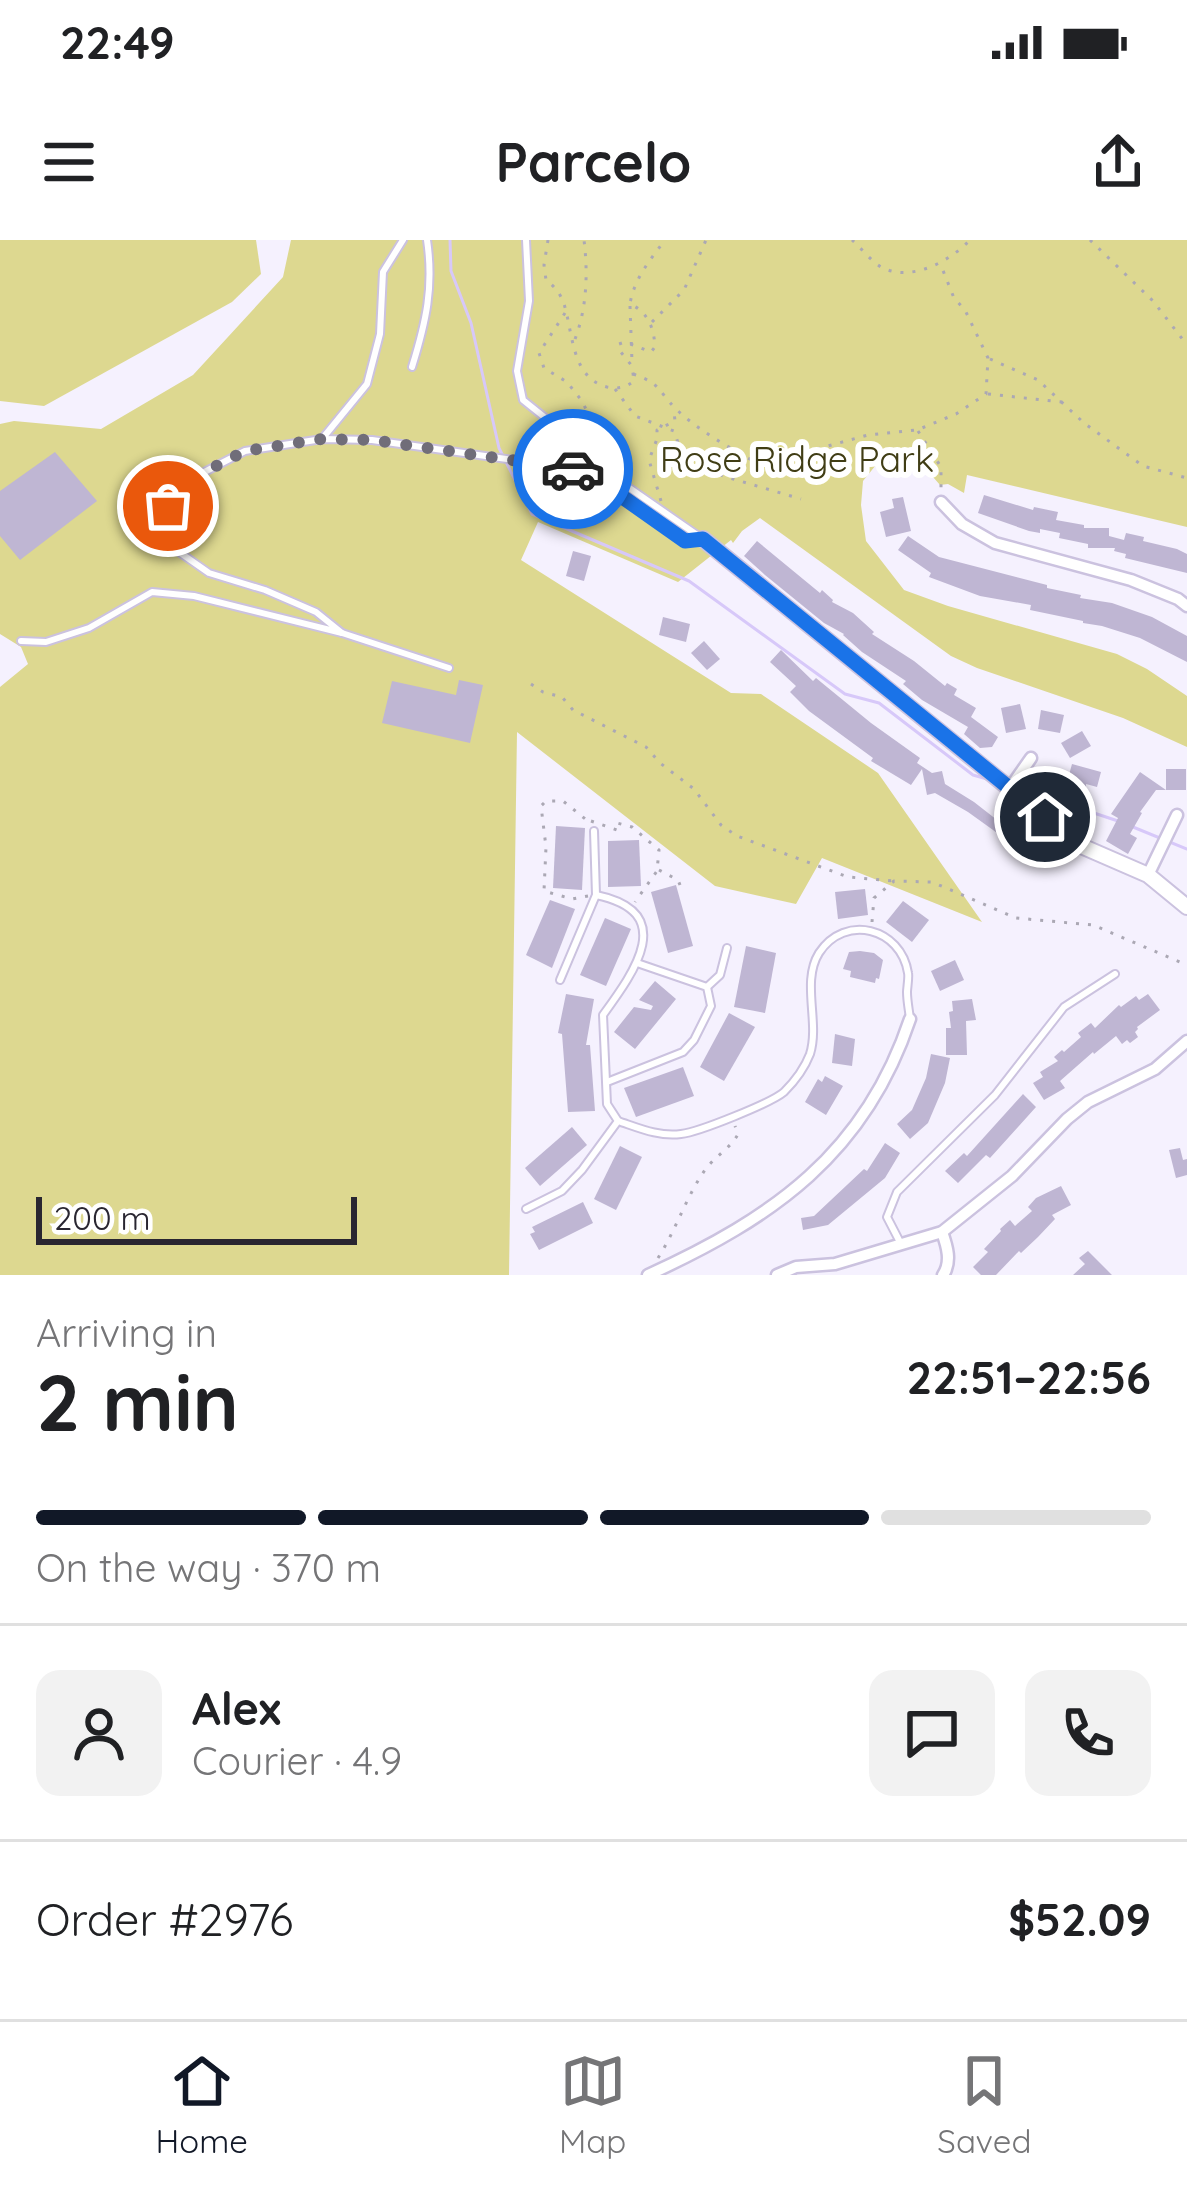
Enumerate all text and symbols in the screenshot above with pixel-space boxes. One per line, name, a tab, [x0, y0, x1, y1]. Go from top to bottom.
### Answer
text: 22:49	[60, 14, 175, 70]
text: Parcelo	[495, 128, 692, 196]
icon: menu	[36, 129, 102, 195]
icon: share	[1085, 129, 1151, 195]
courier	[513, 409, 633, 529]
icon: car	[540, 436, 606, 502]
park label: Rose Ridge Park	[660, 436, 934, 481]
pin	[117, 455, 219, 557]
icon: bag	[135, 473, 201, 539]
pin	[994, 766, 1096, 868]
icon: home	[1012, 784, 1078, 850]
scale bar	[36, 1191, 357, 1244]
text: 200 m	[54, 1197, 151, 1238]
text: Arriving in	[36, 1308, 217, 1357]
text: 22:51–22:56	[907, 1349, 1151, 1405]
text: 2 min	[36, 1353, 239, 1451]
text: On the way · 370 m	[36, 1543, 381, 1592]
button: person	[36, 1670, 162, 1796]
button: chat	[869, 1670, 995, 1796]
button: phone	[1025, 1670, 1151, 1796]
text: Alex	[192, 1680, 281, 1736]
text: Courier · 4.9	[192, 1736, 402, 1785]
text: Order #2976	[36, 1891, 293, 1947]
text: $52.09	[1008, 1891, 1151, 1947]
tab: Home	[156, 2048, 248, 2161]
tab: Map	[559, 2048, 626, 2161]
tab: Saved	[937, 2048, 1031, 2161]

